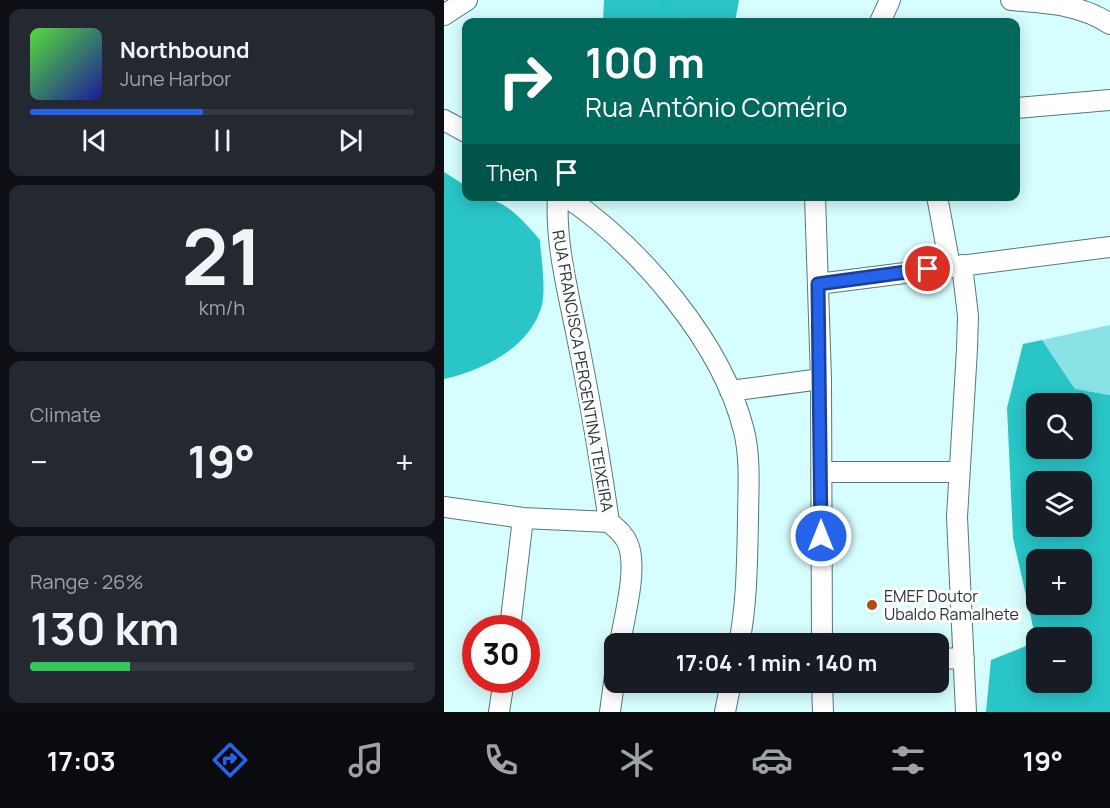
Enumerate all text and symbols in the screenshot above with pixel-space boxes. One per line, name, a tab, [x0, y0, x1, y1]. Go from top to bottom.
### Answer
text: 100 m	[585, 33, 705, 91]
text: Northbound	[120, 35, 250, 65]
icon: right	[486, 42, 564, 120]
text: June Harbor	[120, 65, 232, 92]
text: Rua Antônio Comério	[585, 88, 848, 125]
icon: previous	[78, 124, 111, 157]
icon: pause	[206, 124, 239, 157]
icon: next	[334, 124, 367, 157]
icon: arrive	[550, 156, 583, 189]
text: Then	[486, 158, 538, 188]
text: 21	[182, 202, 262, 308]
street label: RUA FRANCISCA PERGENTINA TEIXEIRA	[547, 228, 619, 514]
pin	[902, 243, 953, 294]
icon: arrive	[911, 252, 944, 285]
text: km/h	[199, 294, 245, 321]
map controls	[1026, 393, 1092, 693]
button: search	[1026, 393, 1092, 459]
text: Climate	[30, 401, 101, 428]
text: 19°	[187, 430, 255, 492]
text: −	[30, 439, 48, 484]
text: +	[395, 439, 414, 484]
button: layers	[1026, 471, 1092, 537]
position arrow	[789, 504, 853, 568]
button: +	[1026, 549, 1092, 615]
text: Range · 26%	[30, 568, 144, 595]
place label: EMEF Doutor Ubaldo Ramalhete	[884, 585, 1019, 625]
text: 130 km	[30, 597, 179, 659]
marker: EMEF Doutor Ubaldo Ramalhete	[865, 598, 879, 612]
speed limit sign: 30	[462, 615, 540, 693]
button: −	[1026, 627, 1092, 693]
text: 17:04 · 1 min · 140 m	[676, 648, 877, 678]
icon: directions	[209, 739, 251, 781]
icon: music	[345, 739, 387, 781]
icon: phone	[480, 739, 522, 781]
icon: climate	[616, 739, 658, 781]
icon: car	[751, 739, 793, 781]
icon: filters	[887, 739, 929, 781]
text: 17:03	[47, 742, 116, 779]
text: 19°	[1022, 742, 1063, 779]

